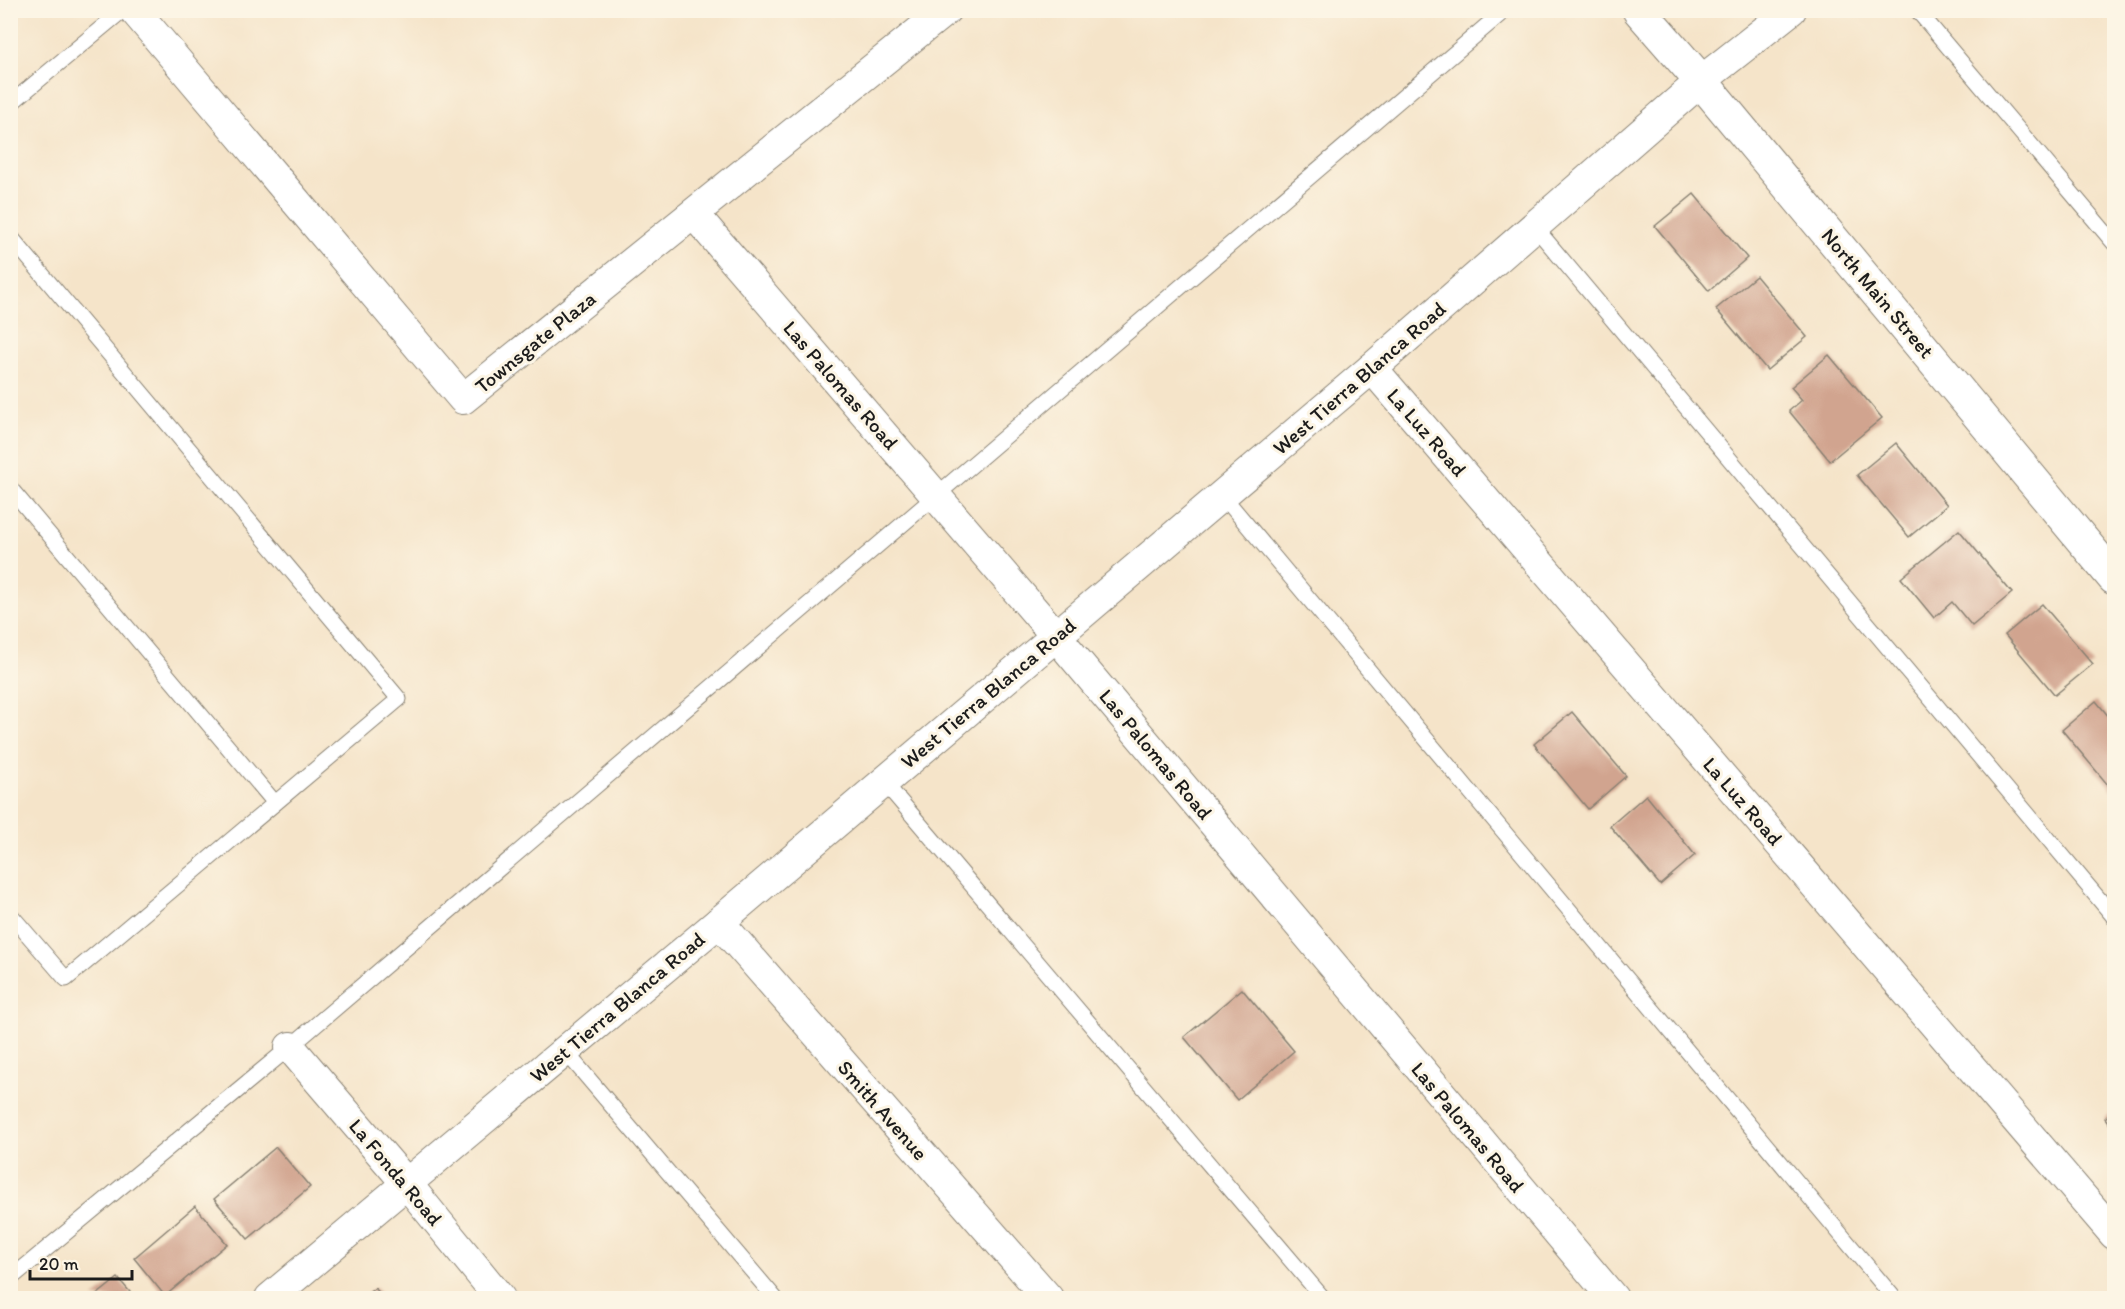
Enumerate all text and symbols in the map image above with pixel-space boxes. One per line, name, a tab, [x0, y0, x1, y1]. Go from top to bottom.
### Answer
street label: North Main Street	[1816, 223, 1940, 363]
street label: Townsgate Plaza	[470, 286, 600, 398]
street label: West Tierra Blanca Road	[1267, 296, 1451, 460]
street label: Las Palomas Road	[778, 315, 904, 455]
street label: La Luz Road	[1382, 383, 1472, 481]
street label: West Tierra Blanca Road	[895, 612, 1081, 774]
street label: Las Palomas Road	[1094, 684, 1218, 824]
street label: La Luz Road	[1698, 752, 1788, 850]
street label: West Tierra Blanca Road	[524, 926, 710, 1088]
street label: Smith Avenue	[833, 1055, 933, 1165]
street label: Las Palomas Road	[1406, 1057, 1530, 1197]
street label: La Fonda Road	[344, 1113, 448, 1231]
scale bar	[30, 1243, 132, 1281]
text: 20 m	[39, 1253, 79, 1275]

